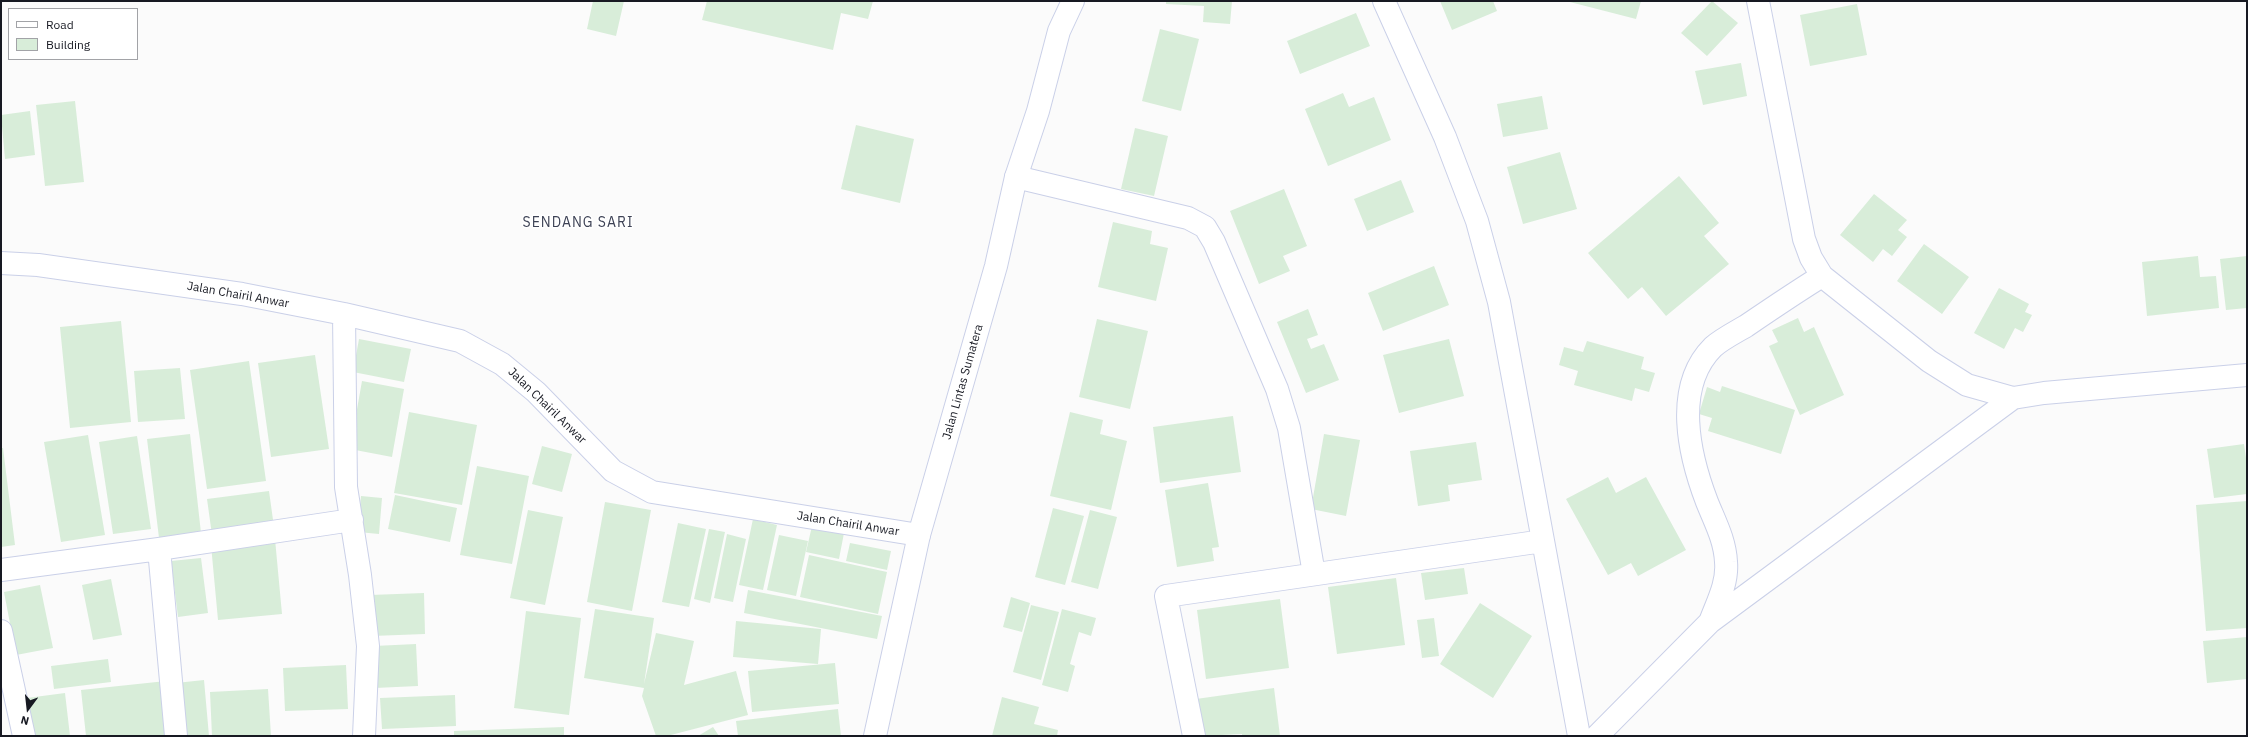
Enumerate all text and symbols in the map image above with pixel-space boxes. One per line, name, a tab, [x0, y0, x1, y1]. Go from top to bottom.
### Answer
legend	[8, 8, 138, 60]
text: Road	[46, 17, 74, 32]
text: Building	[46, 37, 90, 52]
district label: SENDANG SARI	[523, 215, 633, 231]
street label: Jalan Chairil Anwar	[186, 279, 290, 311]
street label: Jalan Lintas Sumatera	[940, 323, 986, 441]
street label: Jalan Chairil Anwar	[505, 365, 589, 447]
street label: Jalan Chairil Anwar	[796, 509, 900, 539]
north arrow	[8, 689, 48, 729]
text: N	[19, 713, 31, 728]

